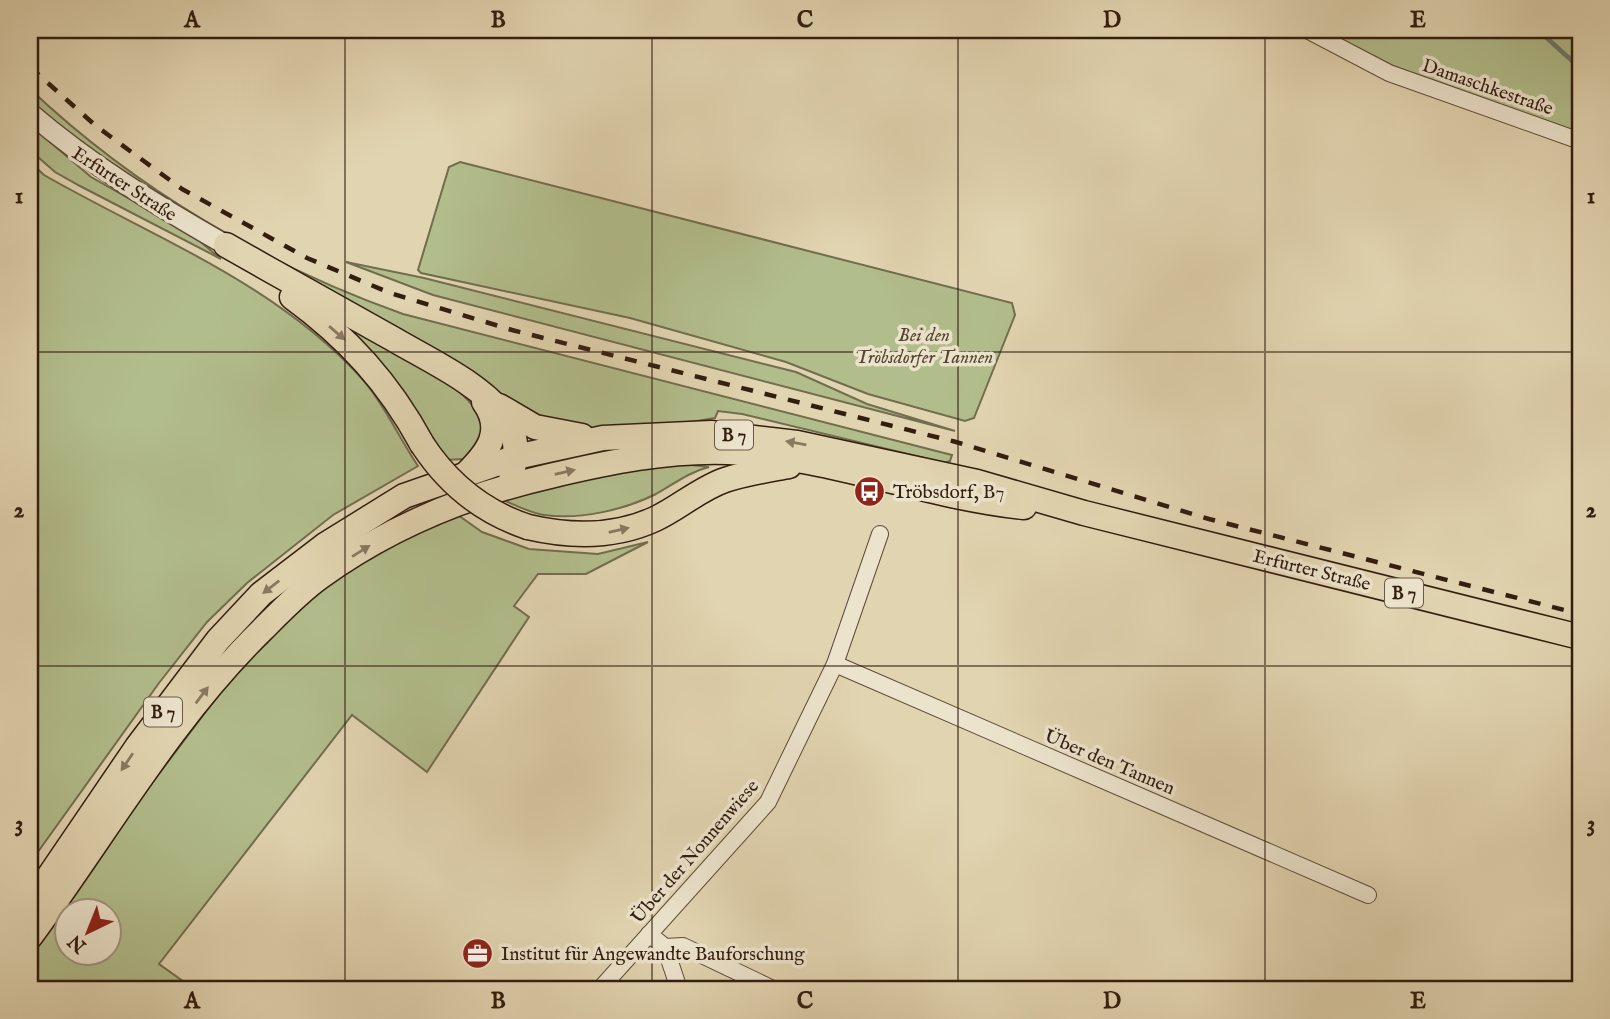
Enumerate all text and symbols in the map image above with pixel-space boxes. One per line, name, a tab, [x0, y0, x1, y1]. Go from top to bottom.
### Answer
text: A	[183, 6, 201, 35]
text: B	[490, 6, 506, 35]
text: C	[797, 6, 814, 35]
text: D	[1103, 6, 1121, 35]
text: E	[1410, 6, 1426, 35]
street label: Damaschkestraße	[1419, 54, 1556, 122]
street label: Erfurter Straße	[67, 142, 181, 228]
text: 1	[15, 182, 23, 211]
text: 1	[1587, 182, 1595, 211]
park label: Bei den Tröbsdorfer Tannen	[855, 324, 993, 370]
one-way arrow	[328, 325, 346, 340]
road number: B 7	[715, 421, 753, 450]
one-way arrow	[785, 437, 807, 448]
one-way arrow	[555, 466, 577, 477]
bus stop icon: Tröbsdorf, B7	[853, 474, 887, 508]
place label: Tröbsdorf, B7	[893, 481, 1004, 505]
text: 2	[14, 496, 25, 525]
text: 2	[1586, 496, 1597, 525]
one-way arrow	[608, 525, 630, 536]
one-way arrow	[351, 545, 371, 558]
street label: Erfurter Straße	[1250, 545, 1373, 597]
road number: B 7	[1385, 578, 1423, 608]
one-way arrow	[262, 579, 280, 594]
one-way arrow	[195, 686, 209, 704]
road number: B 7	[144, 698, 182, 726]
street label: Über den Tannen	[1040, 725, 1178, 801]
one-way arrow	[120, 753, 134, 771]
street label: Über der Nonnenwiese	[626, 775, 765, 929]
text: 3	[15, 810, 23, 839]
text: 3	[1587, 810, 1595, 839]
north arrow	[52, 897, 122, 967]
text: N	[63, 928, 93, 958]
office icon: Institut für Angewandte Bauforschung	[461, 936, 495, 970]
place label: Institut für Angewandte Bauforschung	[501, 943, 805, 967]
text: A	[183, 987, 201, 1016]
text: B	[490, 987, 506, 1016]
text: C	[797, 987, 814, 1016]
text: D	[1103, 987, 1121, 1016]
text: E	[1410, 987, 1426, 1016]

